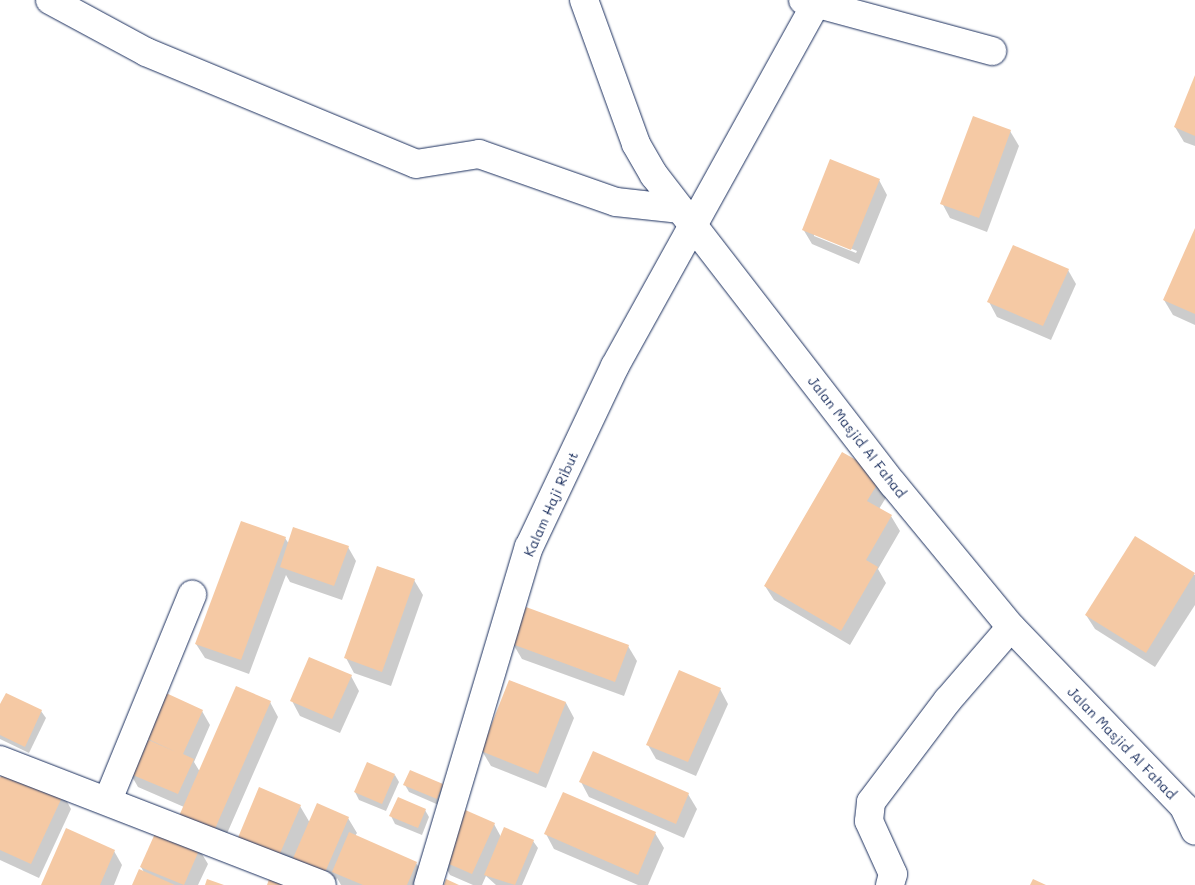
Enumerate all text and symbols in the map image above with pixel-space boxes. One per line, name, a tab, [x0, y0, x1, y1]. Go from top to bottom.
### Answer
street label: Jalan Masjid Al Fahad	[804, 373, 910, 501]
street label: Kalam Haji Ribut	[520, 449, 582, 559]
street label: Jalan Masjid Al Fahad	[1064, 683, 1180, 803]

